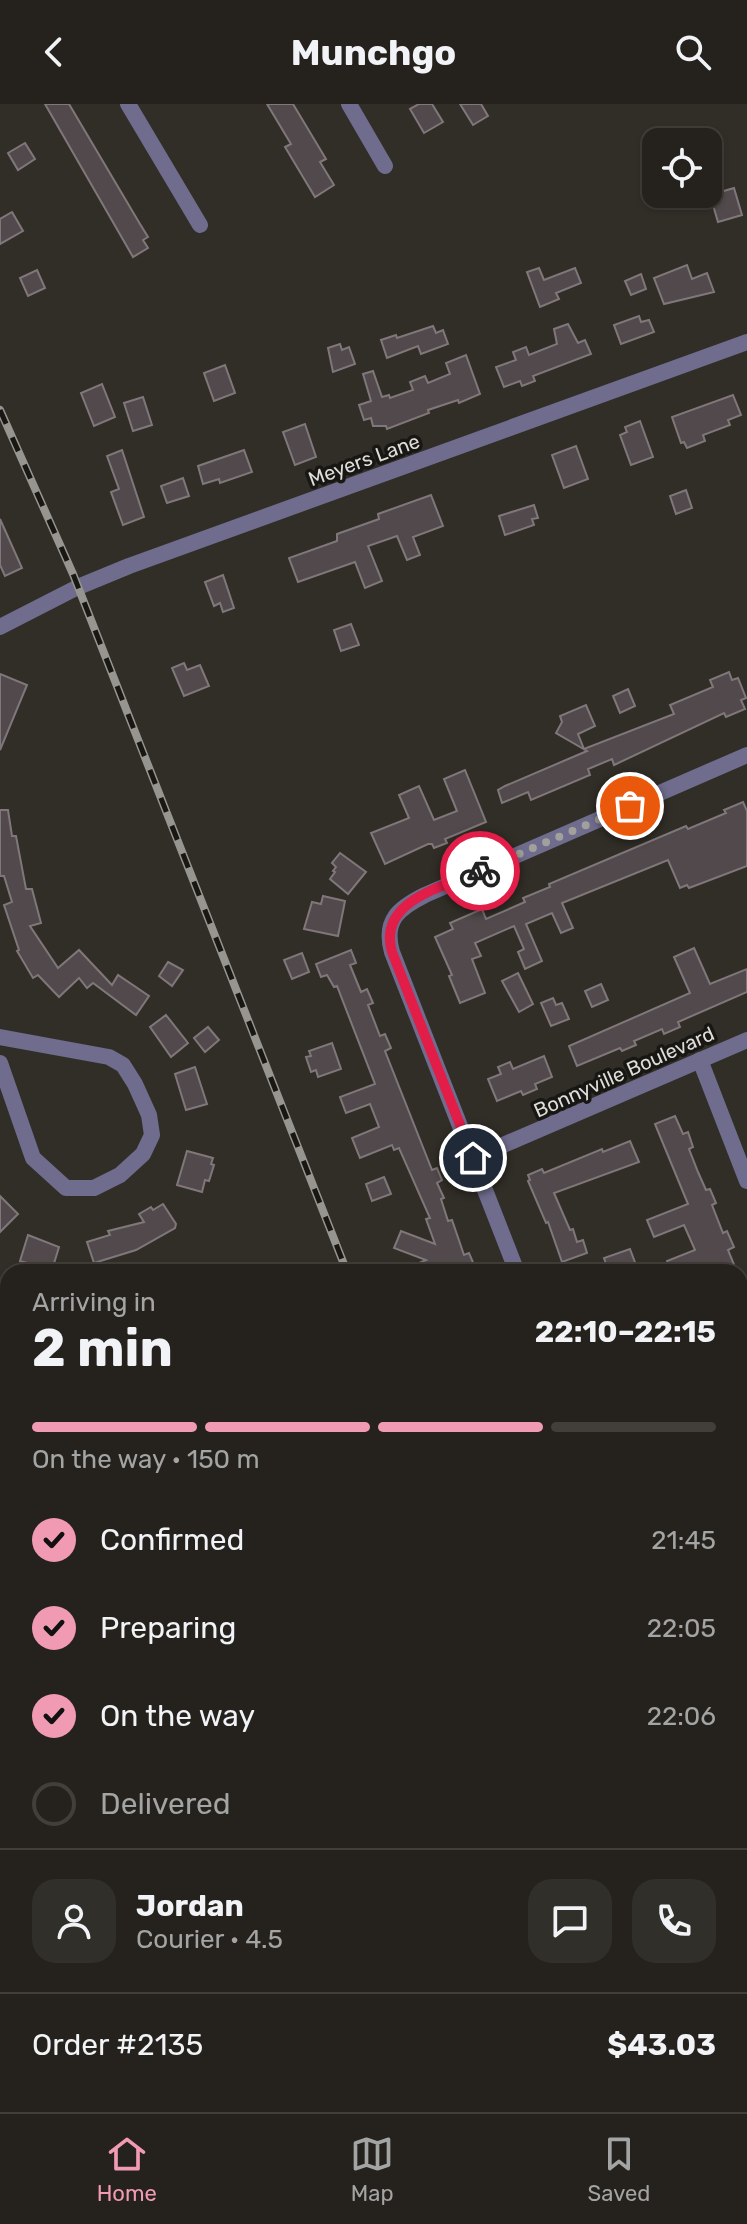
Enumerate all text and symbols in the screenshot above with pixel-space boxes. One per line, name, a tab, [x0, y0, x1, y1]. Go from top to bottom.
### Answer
icon: back	[32, 30, 76, 74]
icon: search	[671, 30, 715, 74]
text: Munchgo	[291, 31, 456, 74]
map controls	[642, 128, 722, 208]
button: locate	[642, 128, 722, 208]
street label: Meyers Lane	[305, 429, 423, 491]
pin	[596, 772, 664, 840]
icon: bag	[608, 784, 652, 828]
courier	[440, 831, 520, 911]
icon: bike	[458, 849, 502, 893]
street label: Bonnyville Boulevard	[530, 1021, 718, 1123]
pin	[439, 1124, 507, 1192]
icon: home	[451, 1136, 495, 1180]
text: Arriving in	[32, 1287, 156, 1318]
text: 22:10–22:15	[535, 1314, 716, 1350]
text: 2 min	[32, 1317, 173, 1379]
text: On the way · 150 m	[32, 1444, 260, 1475]
icon: check	[32, 1518, 76, 1562]
text: Confirmed	[100, 1522, 244, 1558]
text: 21:45	[651, 1525, 716, 1556]
icon: check	[32, 1606, 76, 1650]
text: Preparing	[100, 1610, 236, 1646]
text: 22:05	[647, 1613, 716, 1644]
icon: check	[32, 1694, 76, 1738]
text: On the way	[100, 1698, 255, 1734]
text: 22:06	[647, 1701, 716, 1732]
text: Delivered	[100, 1786, 231, 1822]
button: person	[32, 1879, 116, 1963]
button: chat	[528, 1879, 612, 1963]
button: phone	[632, 1879, 716, 1963]
text: Jordan	[136, 1888, 244, 1924]
text: Courier · 4.5	[136, 1924, 283, 1955]
text: Order #2135	[32, 2027, 203, 2063]
text: $43.03	[607, 2027, 716, 2063]
tab: Home	[97, 2132, 157, 2207]
tab: Map	[350, 2132, 394, 2207]
tab: Saved	[588, 2132, 650, 2207]

